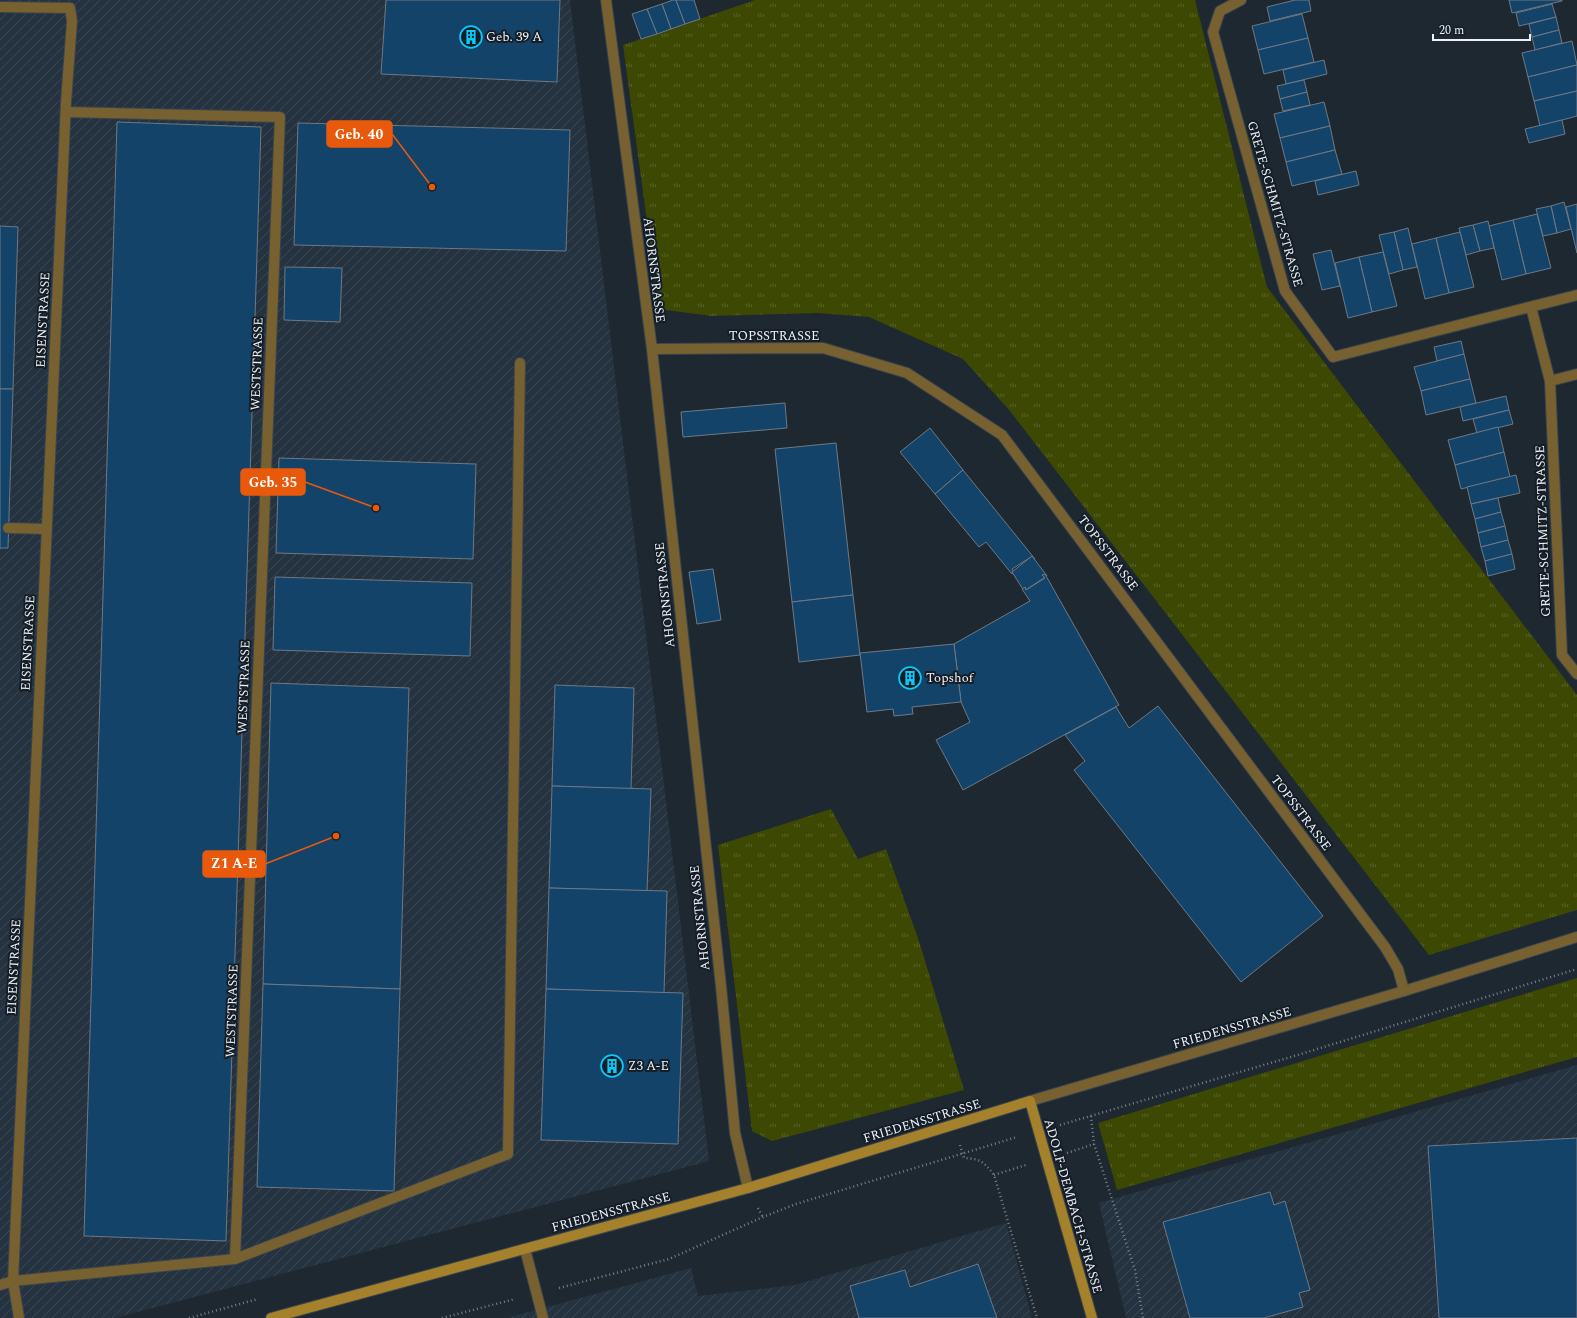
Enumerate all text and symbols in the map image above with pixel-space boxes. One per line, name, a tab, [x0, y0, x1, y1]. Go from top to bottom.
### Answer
scale bar	[1433, 16, 1530, 42]
text: 20 m	[1439, 21, 1464, 40]
building icon: Geb. 39 A	[458, 24, 484, 50]
place label: Geb. 39 A	[486, 27, 542, 47]
street label: GRETE-SCHMITZ-STRASSE	[1242, 119, 1308, 289]
callout: Geb. 40	[327, 121, 392, 147]
text: Geb. 40	[335, 124, 383, 145]
street label: AHORNSTRASSE	[638, 216, 670, 324]
street label: EISENSTRASSE	[31, 272, 55, 368]
street label: WESTSTRASSE	[245, 317, 269, 411]
street label: TOPSSTRASSE	[729, 326, 819, 346]
street label: GRETE-SCHMITZ-STRASSE	[1530, 445, 1556, 617]
callout: Geb. 35	[241, 469, 305, 495]
text: Geb. 35	[249, 472, 297, 493]
street label: TOPSSTRASSE	[1073, 511, 1143, 595]
street label: AHORNSTRASSE	[650, 541, 680, 649]
street label: EISENSTRASSE	[16, 595, 40, 691]
street label: WESTSTRASSE	[232, 640, 256, 734]
building icon: Topshof	[897, 665, 923, 691]
place label: Topshof	[926, 668, 975, 688]
street label: TOPSSTRASSE	[1266, 771, 1336, 855]
callout: Z1 A-E	[203, 851, 265, 877]
text: Z1 A-E	[211, 853, 257, 874]
street label: AHORNSTRASSE	[685, 864, 715, 972]
street label: EISENSTRASSE	[2, 919, 26, 1015]
street label: WESTSTRASSE	[220, 964, 244, 1058]
street label: FRIEDENSSTRASSE	[1170, 1002, 1294, 1054]
building icon: Z3 A-E	[599, 1053, 625, 1079]
place label: Z3 A-E	[628, 1056, 669, 1076]
street label: FRIEDENSSTRASSE	[861, 1094, 983, 1148]
street label: ADOLF-DEMBACH-STRASSE	[1038, 1116, 1108, 1296]
street label: FRIEDENSSTRASSE	[549, 1187, 673, 1237]

